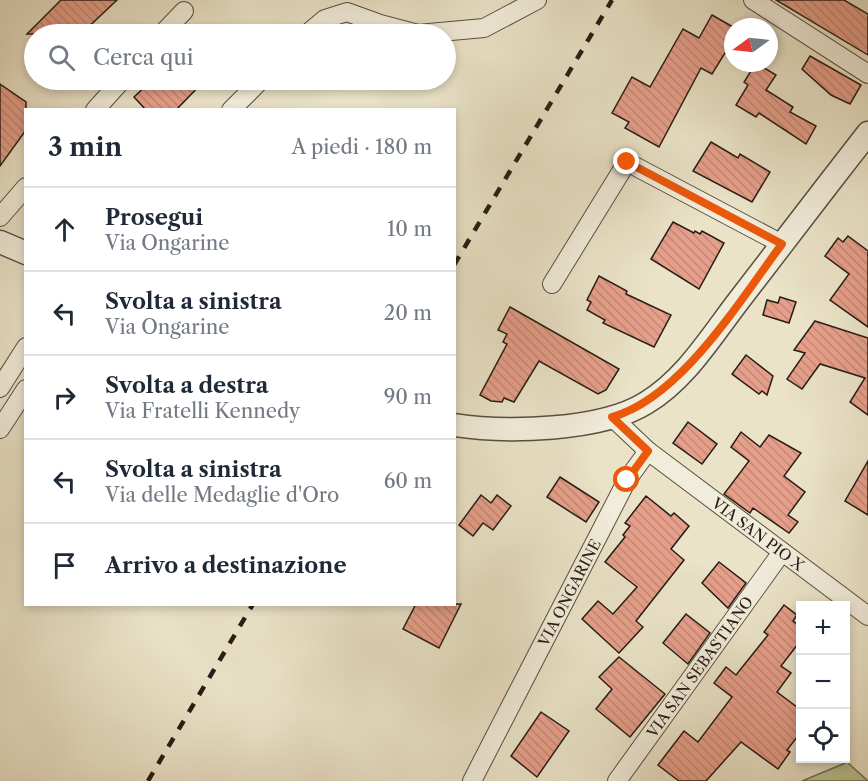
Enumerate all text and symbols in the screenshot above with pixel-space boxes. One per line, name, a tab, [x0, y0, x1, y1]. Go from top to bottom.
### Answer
north arrow	[724, 18, 778, 72]
search box	[24, 24, 456, 90]
icon: search	[45, 41, 78, 74]
text: Cerca qui	[93, 44, 194, 71]
text: 3 min	[48, 131, 122, 163]
text: A piedi · 180 m	[292, 135, 432, 159]
route end	[613, 148, 639, 174]
text: Prosegui	[105, 204, 203, 231]
icon: ahead	[48, 213, 81, 246]
text: 10 m	[387, 217, 432, 241]
text: Via Ongarine	[105, 231, 230, 255]
text: Svolta a sinistra	[105, 288, 282, 315]
icon: left	[48, 297, 81, 330]
text: 20 m	[384, 301, 432, 325]
text: Via Ongarine	[105, 315, 230, 339]
text: Svolta a destra	[105, 372, 268, 399]
icon: right	[48, 381, 81, 414]
text: 90 m	[384, 385, 432, 409]
text: Via Fratelli Kennedy	[105, 399, 300, 423]
text: Svolta a sinistra	[105, 456, 282, 483]
icon: left	[48, 465, 81, 498]
route start	[613, 466, 639, 492]
text: 60 m	[384, 469, 432, 493]
text: Via delle Medaglie d'Oro	[105, 483, 339, 507]
street label: VIA SAN PIO X	[708, 492, 808, 575]
street label: VIA ONGARINE	[533, 536, 605, 650]
icon: arrive	[48, 549, 81, 582]
text: Arrivo a destinazione	[105, 552, 347, 579]
street label: VIA SAN SEBASTIANO	[642, 592, 757, 742]
map controls	[796, 601, 850, 763]
button: +	[796, 601, 850, 655]
button: −	[796, 655, 850, 709]
button: locate	[796, 709, 850, 763]

